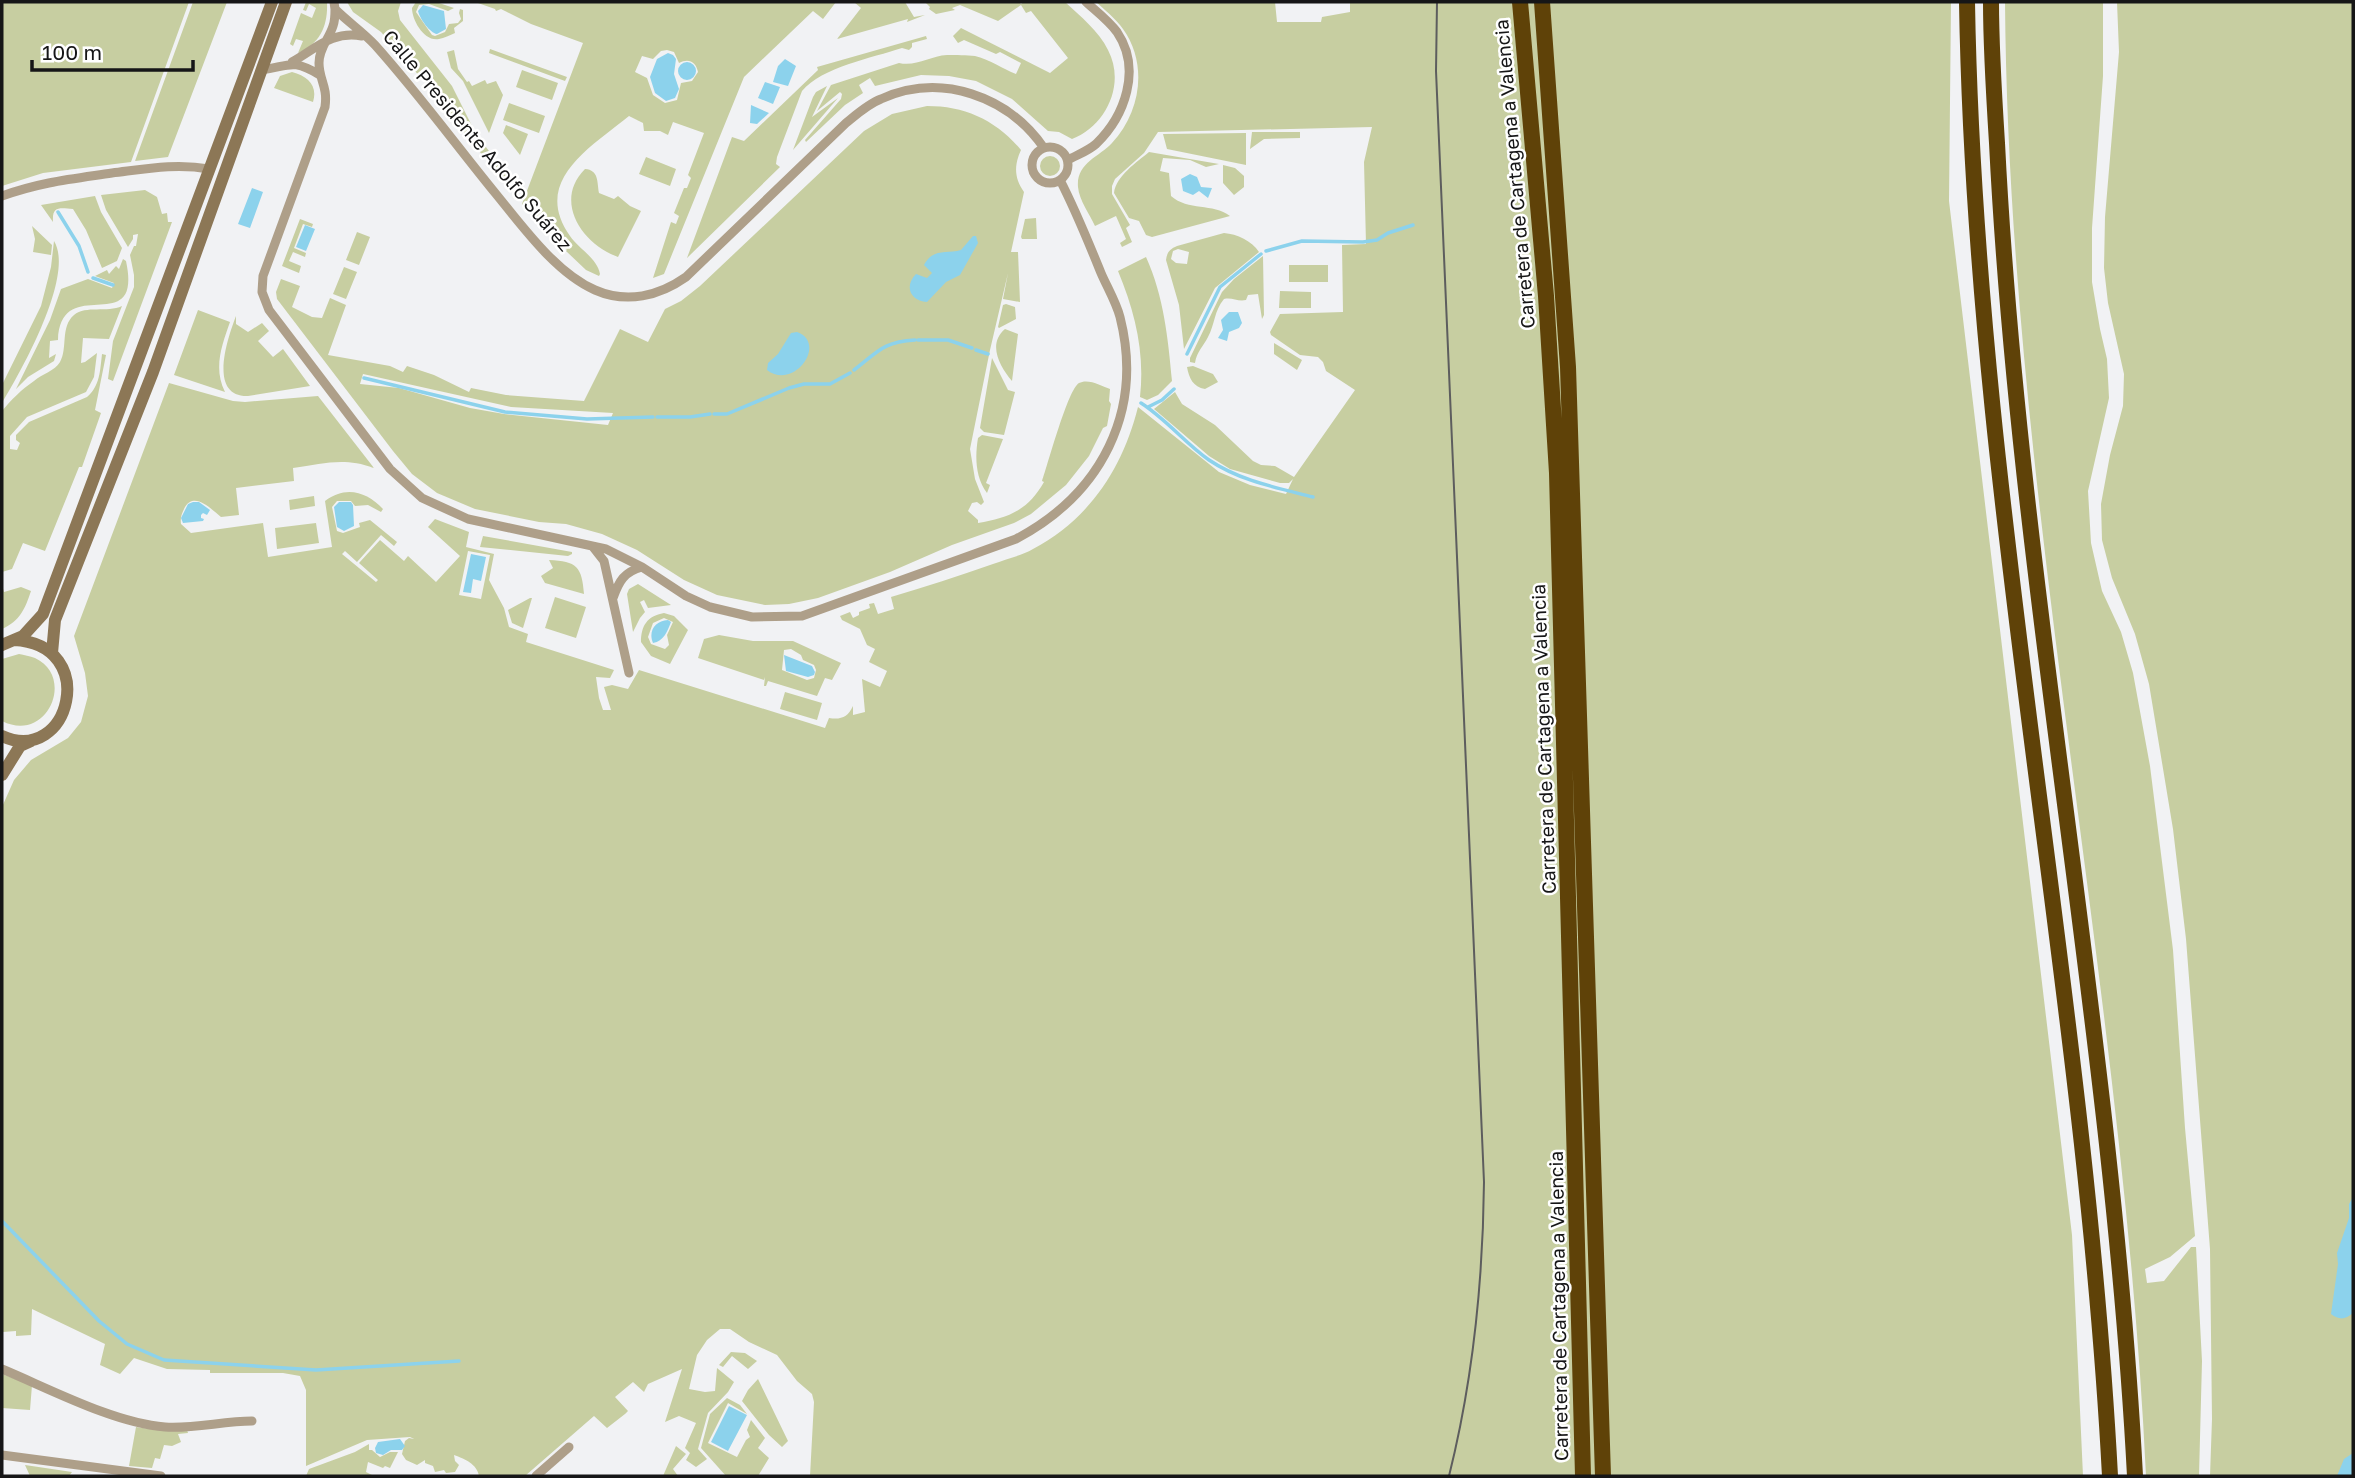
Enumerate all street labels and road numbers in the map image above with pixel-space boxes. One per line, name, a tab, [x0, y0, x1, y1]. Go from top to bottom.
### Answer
street label: Carretera de Cartagena a Valencia	[1489, 18, 1539, 330]
street label: Calle Presidente Adolfo Suárez	[379, 25, 577, 255]
street label: Carretera de Cartagena a Valencia	[1526, 584, 1560, 894]
street label: Carretera de Cartagena a Valencia	[1544, 1151, 1572, 1461]

